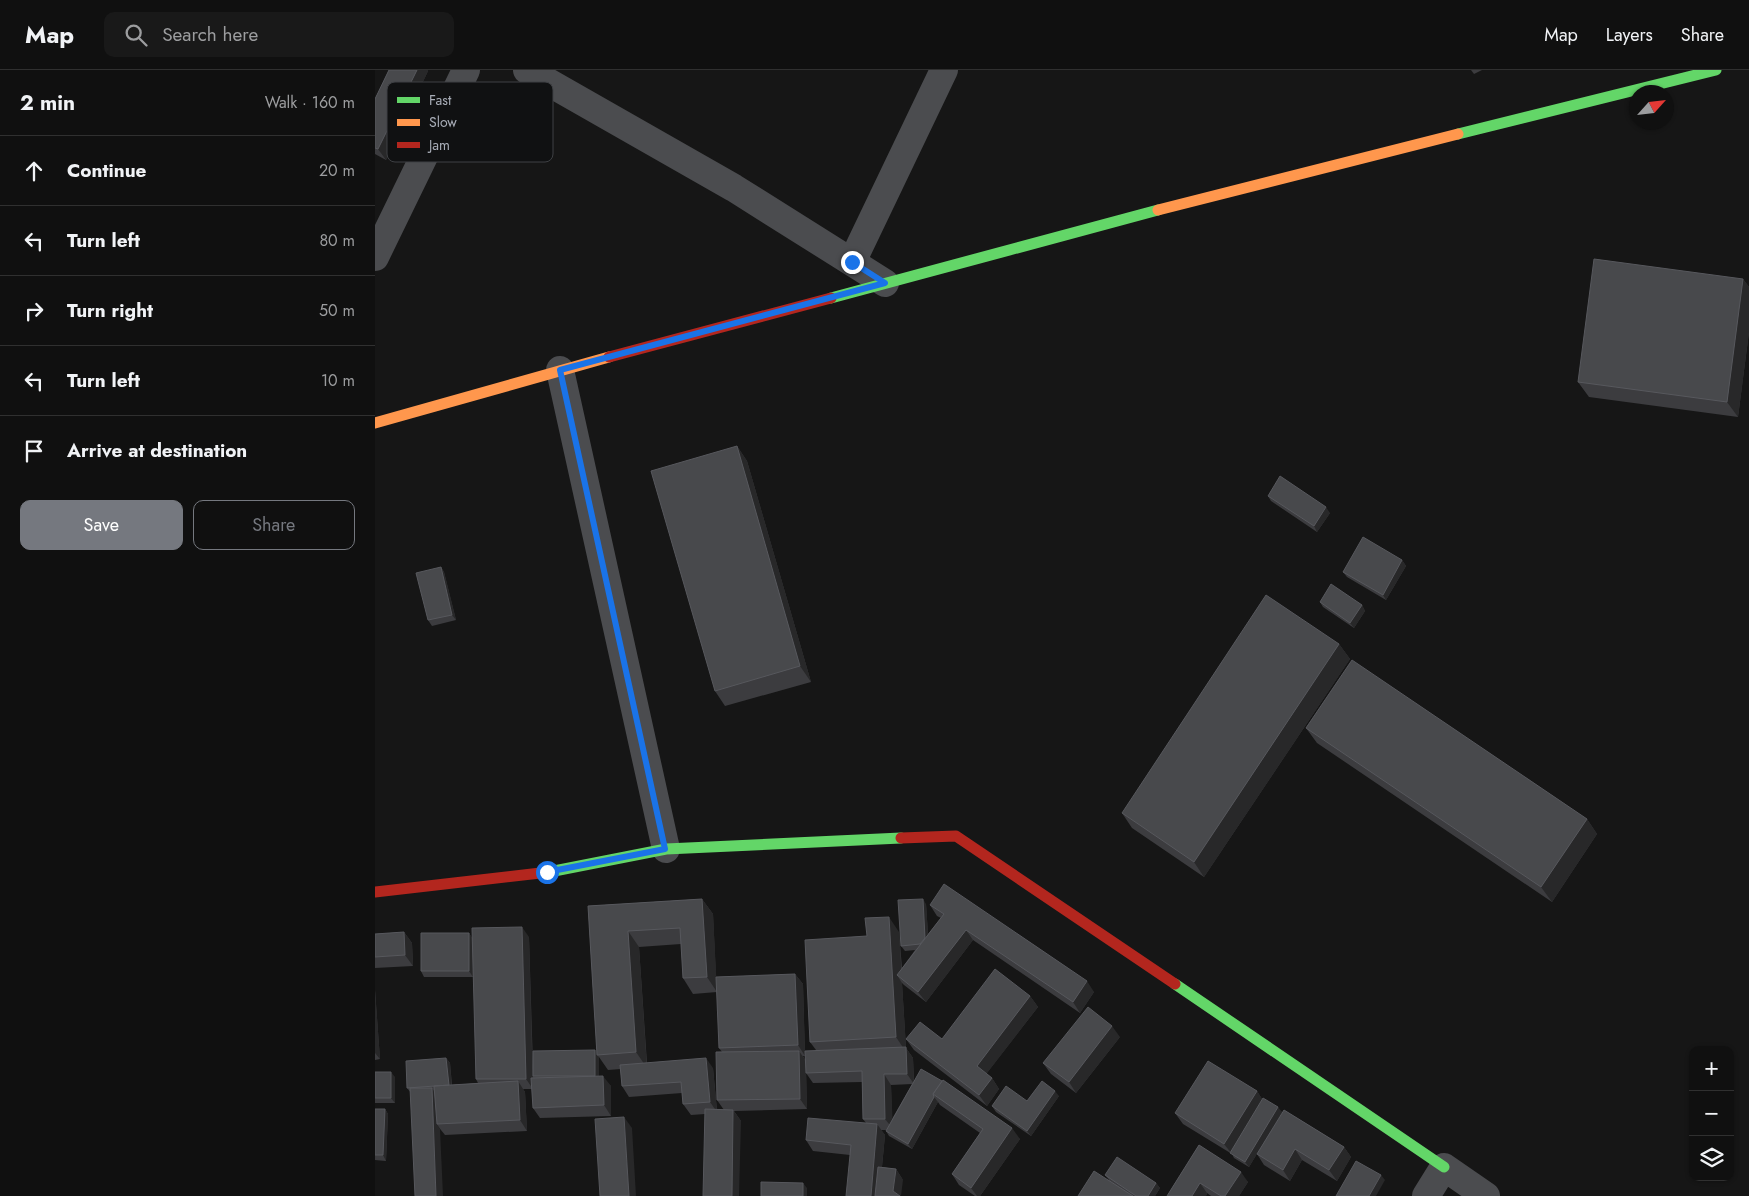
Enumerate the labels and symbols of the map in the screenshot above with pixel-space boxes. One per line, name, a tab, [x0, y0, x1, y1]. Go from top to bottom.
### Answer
legend	[387, 82, 553, 162]
north arrow	[1629, 85, 1674, 130]
text: Fast	[429, 90, 452, 110]
text: Slow	[429, 112, 457, 132]
text: Jam	[427, 135, 450, 155]
route end	[841, 251, 864, 274]
route start	[536, 861, 559, 884]

